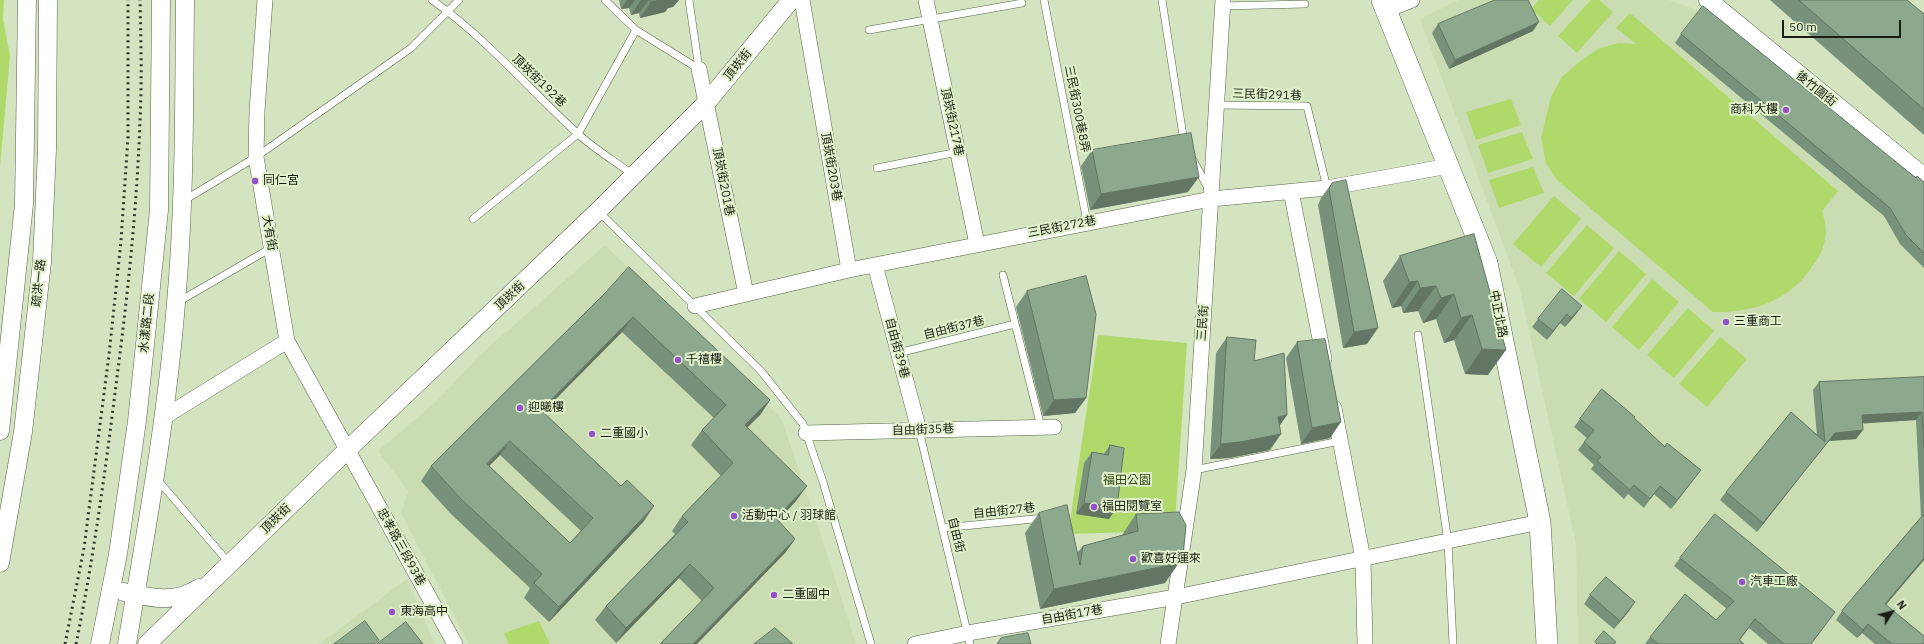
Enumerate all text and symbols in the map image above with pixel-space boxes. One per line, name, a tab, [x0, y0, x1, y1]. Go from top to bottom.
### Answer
scale bar	[1784, 12, 1903, 38]
text: 50 m	[1789, 19, 1817, 34]
street label: 頂崁街	[721, 46, 755, 84]
street label: 頂崁街192巷	[509, 52, 569, 110]
street label: 三民街300巷8弄	[1061, 64, 1093, 154]
street label: 後竹圍街	[1793, 68, 1839, 110]
street label: 頂崁街217巷	[938, 86, 966, 158]
street label: 三民街291巷	[1232, 87, 1302, 103]
place label: 商科大樓	[1730, 103, 1778, 117]
marker: 商科大樓	[1781, 105, 1791, 115]
street label: 頂崁街203巷	[818, 131, 844, 203]
street label: 頂崁街201巷	[709, 146, 737, 218]
place label: 同仁宮	[263, 174, 299, 188]
marker: 同仁宮	[250, 176, 260, 186]
street label: 三民街272巷	[1026, 213, 1098, 241]
street label: 大有街	[259, 214, 279, 252]
street label: 疏洪一路	[29, 258, 49, 308]
street label: 頂崁街	[492, 278, 528, 314]
street label: 中正北路	[1486, 289, 1510, 339]
street label: 水漾路二段	[137, 292, 157, 354]
street label: 三民街	[1195, 305, 1211, 341]
street label: 自由街37巷	[922, 313, 986, 343]
place label: 三重商工	[1734, 315, 1782, 329]
street label: 自由街39巷	[882, 316, 912, 380]
marker: 三重商工	[1721, 317, 1731, 327]
place label: 千禧樓	[686, 353, 722, 367]
marker: 千禧樓	[673, 355, 683, 365]
place label: 迎曦樓	[528, 401, 564, 415]
marker: 迎曦樓	[515, 403, 525, 413]
street label: 自由街35巷	[892, 422, 954, 438]
place label: 二重國小	[600, 427, 648, 441]
marker: 二重國小	[587, 429, 597, 439]
park label: 福田公園	[1103, 474, 1151, 488]
place label: 福田閱覽室	[1102, 500, 1162, 514]
street label: 頂崁街	[258, 501, 294, 537]
street label: 自由街27巷	[972, 501, 1036, 521]
marker: 福田閱覽室	[1089, 502, 1099, 512]
street label: 忠孝路三段93巷	[374, 506, 428, 588]
place label: 活動中心 / 羽球館	[742, 509, 836, 523]
marker: 活動中心 / 羽球館	[729, 511, 739, 521]
street label: 自由街	[945, 516, 967, 554]
place label: 歡喜好運來	[1141, 552, 1201, 566]
marker: 歡喜好運來	[1128, 554, 1138, 564]
place label: 汽車工廠	[1750, 575, 1798, 589]
marker: 汽車工廠	[1737, 577, 1747, 587]
place label: 二重國中	[782, 588, 830, 602]
marker: 二重國中	[769, 590, 779, 600]
north arrow	[1872, 592, 1912, 632]
text: N	[1894, 598, 1910, 612]
street label: 自由街17巷	[1040, 602, 1104, 628]
place label: 東海高中	[400, 605, 448, 619]
marker: 東海高中	[387, 607, 397, 617]

